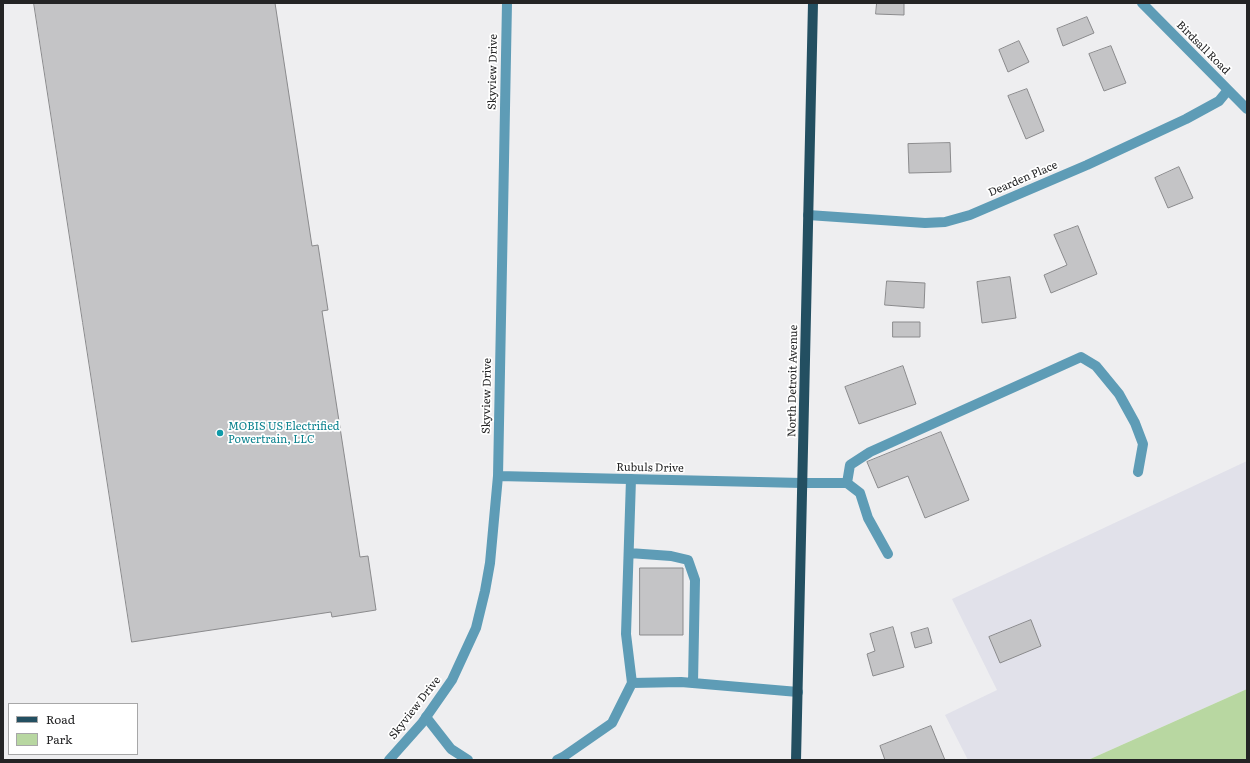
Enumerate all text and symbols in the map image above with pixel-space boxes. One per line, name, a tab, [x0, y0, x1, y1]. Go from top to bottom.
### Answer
street label: Birdsall Road	[1174, 19, 1232, 77]
street label: Skyview Drive	[486, 34, 500, 110]
street label: Dearden Place	[986, 158, 1060, 200]
street label: North Detroit Avenue	[785, 325, 801, 437]
street label: Skyview Drive	[480, 358, 494, 434]
place label: MOBIS US Electrified Powertrain, LLC	[228, 420, 340, 446]
marker: MOBIS US Electrified Powertrain, LLC	[215, 428, 225, 438]
street label: Rubuls Drive	[616, 461, 684, 475]
street label: Skyview Drive	[386, 674, 444, 742]
legend	[8, 703, 138, 755]
text: Road	[46, 710, 75, 728]
text: Park	[46, 730, 72, 748]

